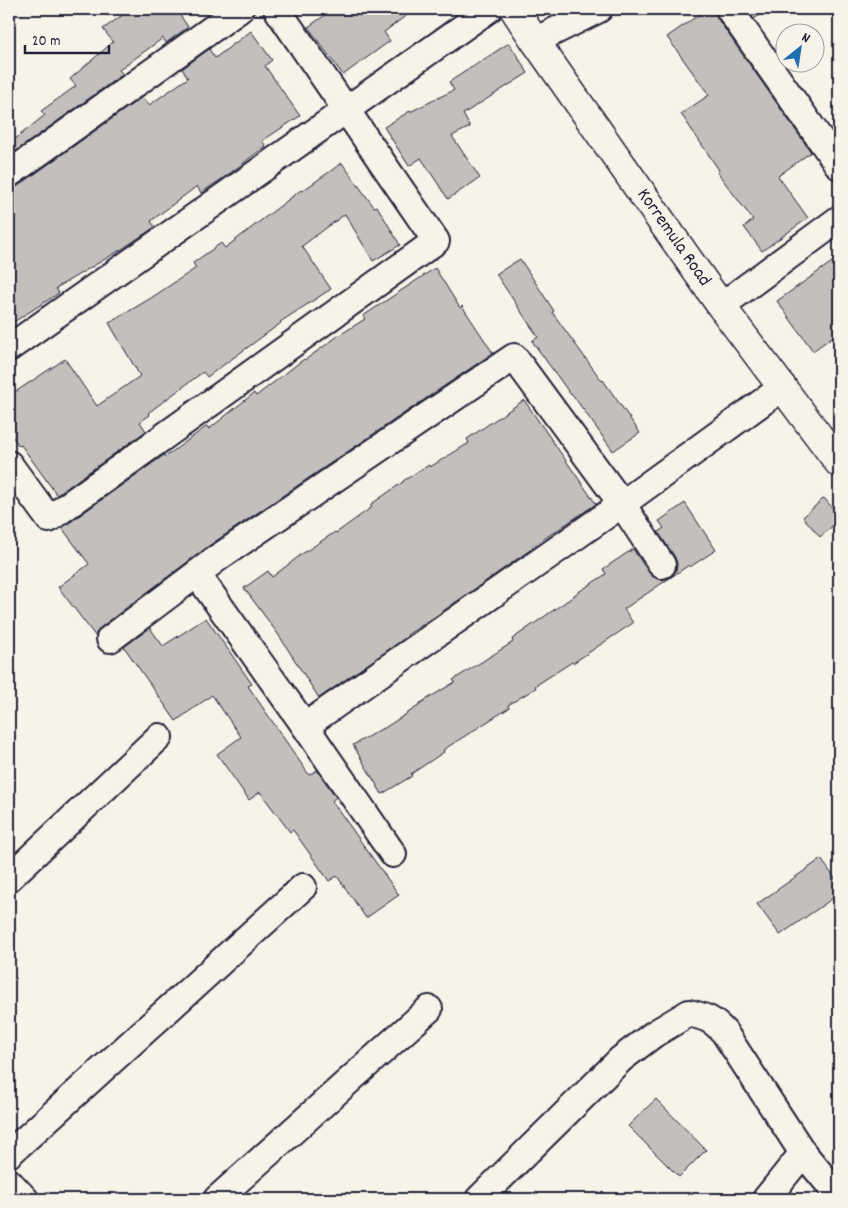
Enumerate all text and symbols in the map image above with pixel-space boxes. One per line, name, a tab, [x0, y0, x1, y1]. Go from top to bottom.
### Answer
scale bar	[25, 22, 109, 54]
north arrow	[776, 22, 826, 72]
text: N	[798, 28, 814, 49]
text: 20 m	[32, 31, 60, 53]
street label: Korremula Road	[629, 183, 717, 293]

